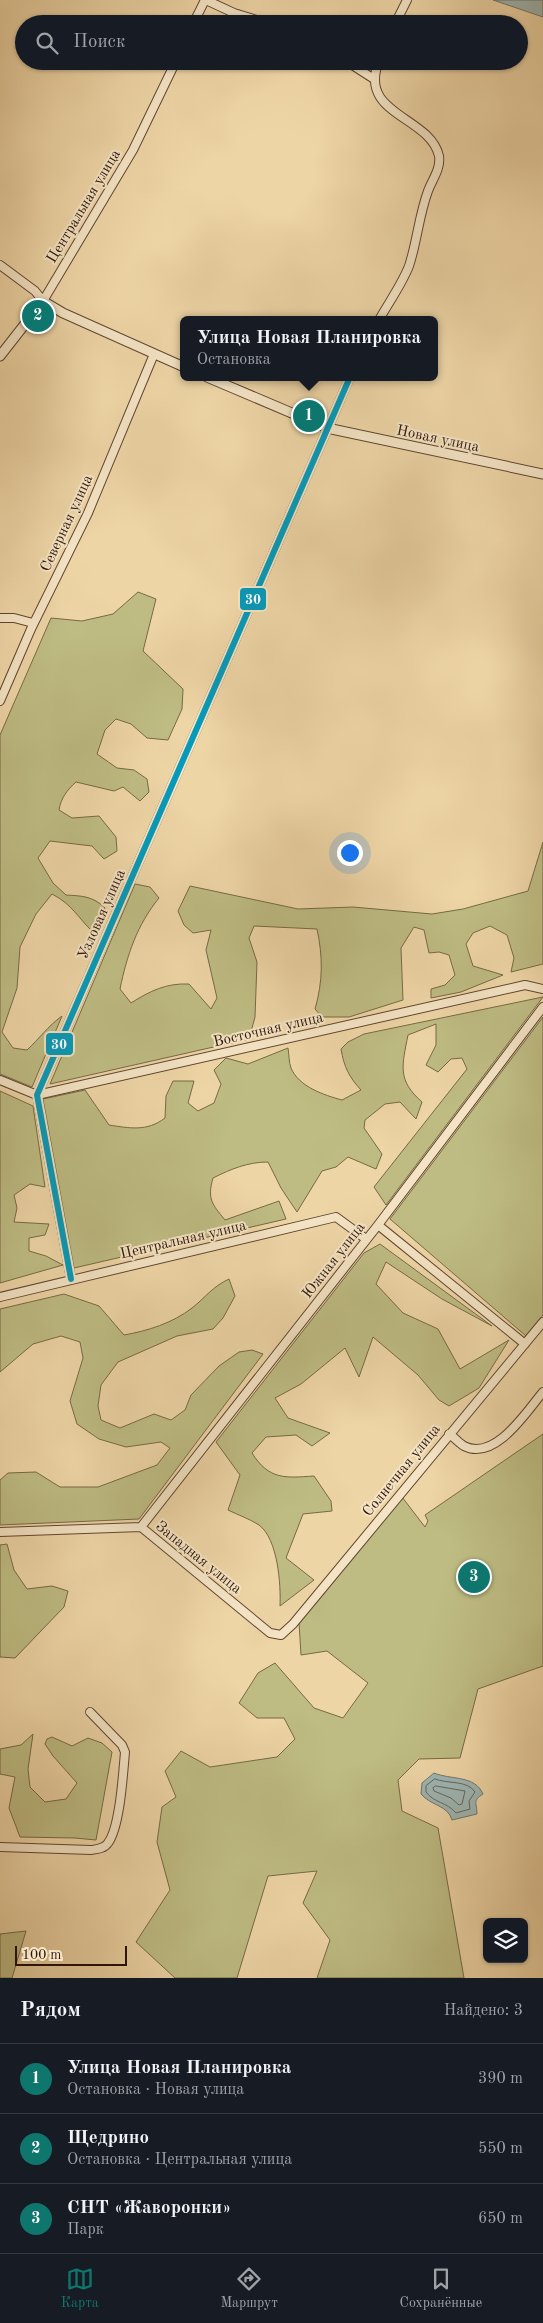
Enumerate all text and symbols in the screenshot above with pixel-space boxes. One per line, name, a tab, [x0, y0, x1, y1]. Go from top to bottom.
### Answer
search box	[15, 15, 528, 70]
icon: search	[33, 29, 61, 57]
text: Поиск	[73, 33, 125, 52]
street label: Центральная улица	[45, 147, 124, 266]
pin: 2	[22, 297, 54, 335]
popup	[180, 316, 438, 381]
text: Улица Новая Планировка	[197, 329, 421, 348]
text: Остановка	[197, 352, 271, 368]
pin: 1	[293, 397, 325, 435]
street label: Новая улица	[395, 423, 481, 456]
street label: Северная улица	[38, 472, 97, 574]
line badge: 30	[239, 587, 267, 611]
text: 30	[245, 593, 261, 607]
your location	[337, 840, 363, 866]
street label: Узловая улица	[76, 867, 129, 962]
street label: Восточная улица	[212, 1010, 325, 1050]
line badge: 30	[45, 1032, 74, 1056]
text: 30	[51, 1038, 67, 1052]
street label: Центральная улица	[119, 1218, 249, 1262]
street label: Южная улица	[300, 1220, 369, 1302]
street label: Солнечная улица	[361, 1422, 444, 1520]
street label: Западная улица	[152, 1519, 244, 1598]
pin: 3	[458, 1558, 490, 1596]
map controls	[483, 1918, 528, 1963]
button: layers	[483, 1918, 528, 1963]
scale bar	[15, 1943, 128, 1966]
text: 100 m	[22, 1948, 61, 1962]
text: Рядом	[20, 2000, 81, 2021]
text: Найдено: 3	[444, 2003, 523, 2019]
text: Улица Новая Планировка	[67, 2059, 291, 2078]
text: 1	[31, 2071, 41, 2087]
text: 390 m	[478, 2071, 523, 2087]
text: Остановка · Новая улица	[67, 2082, 244, 2098]
text: Щедрино	[67, 2129, 149, 2148]
text: 2	[31, 2141, 41, 2157]
text: 550 m	[478, 2141, 523, 2157]
text: Остановка · Центральная улица	[67, 2152, 292, 2168]
text: СНТ «Жаворонки»	[67, 2199, 231, 2218]
text: 3	[31, 2211, 41, 2227]
text: 650 m	[478, 2211, 523, 2227]
text: Парк	[67, 2222, 104, 2238]
tab: Карта	[61, 2265, 99, 2312]
tab: Маршрут	[220, 2265, 278, 2312]
tab: Сохранённые	[400, 2265, 482, 2312]

